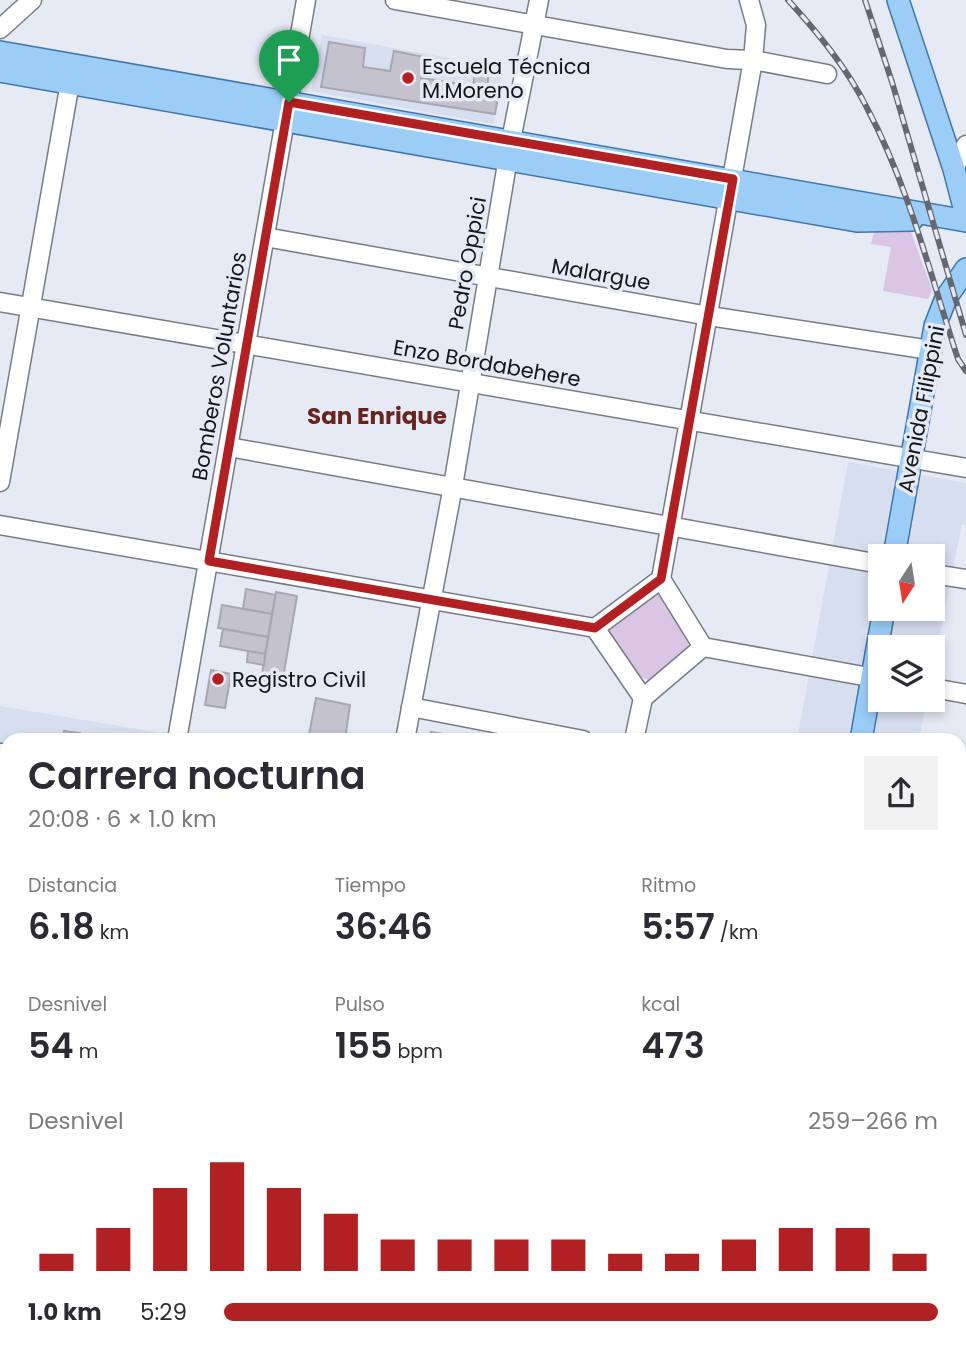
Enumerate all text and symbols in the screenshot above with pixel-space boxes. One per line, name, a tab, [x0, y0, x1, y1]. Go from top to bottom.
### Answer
pin	[259, 30, 319, 102]
icon: arrive	[270, 41, 308, 79]
place label: Escuela Técnica M.Moreno	[422, 52, 591, 105]
marker: Escuela Técnica M.Moreno	[400, 70, 416, 86]
street label: Pedro Oppici	[441, 194, 493, 332]
street label: Bomberos Voluntarios	[185, 249, 253, 483]
street label: Malargue	[549, 251, 653, 297]
street label: Avenida Filippini	[891, 323, 951, 495]
street label: Enzo Bordabehere	[391, 332, 583, 394]
district label: San Enrique	[307, 400, 447, 432]
north arrow	[868, 544, 945, 621]
map controls	[868, 544, 945, 712]
button: layers	[868, 635, 945, 712]
place label: Registro Civil	[232, 665, 366, 694]
marker: Registro Civil	[210, 671, 226, 687]
text: Carrera nocturna	[28, 749, 366, 802]
button: share	[864, 756, 938, 830]
text: 20:08 · 6 × 1.0 km	[28, 803, 217, 835]
text: Distancia	[28, 872, 117, 899]
text: Tiempo	[335, 872, 406, 899]
text: Ritmo	[641, 872, 696, 899]
text: 6.18	[28, 902, 95, 951]
text: 36:46	[335, 902, 433, 951]
text: 5:57	[641, 902, 715, 951]
text: km	[95, 919, 129, 946]
text: /km	[715, 919, 758, 946]
text: Desnivel	[28, 991, 107, 1018]
text: Pulso	[335, 991, 385, 1018]
text: kcal	[641, 991, 680, 1018]
text: 54	[28, 1021, 74, 1070]
text: 155	[335, 1021, 392, 1070]
text: 473	[641, 1021, 705, 1070]
text: m	[74, 1038, 98, 1065]
text: bpm	[392, 1038, 443, 1065]
text: Desnivel	[28, 1105, 124, 1137]
text: 259–266 m	[808, 1105, 938, 1137]
text: 1.0 km	[28, 1296, 102, 1328]
text: 5:29	[140, 1296, 187, 1328]

